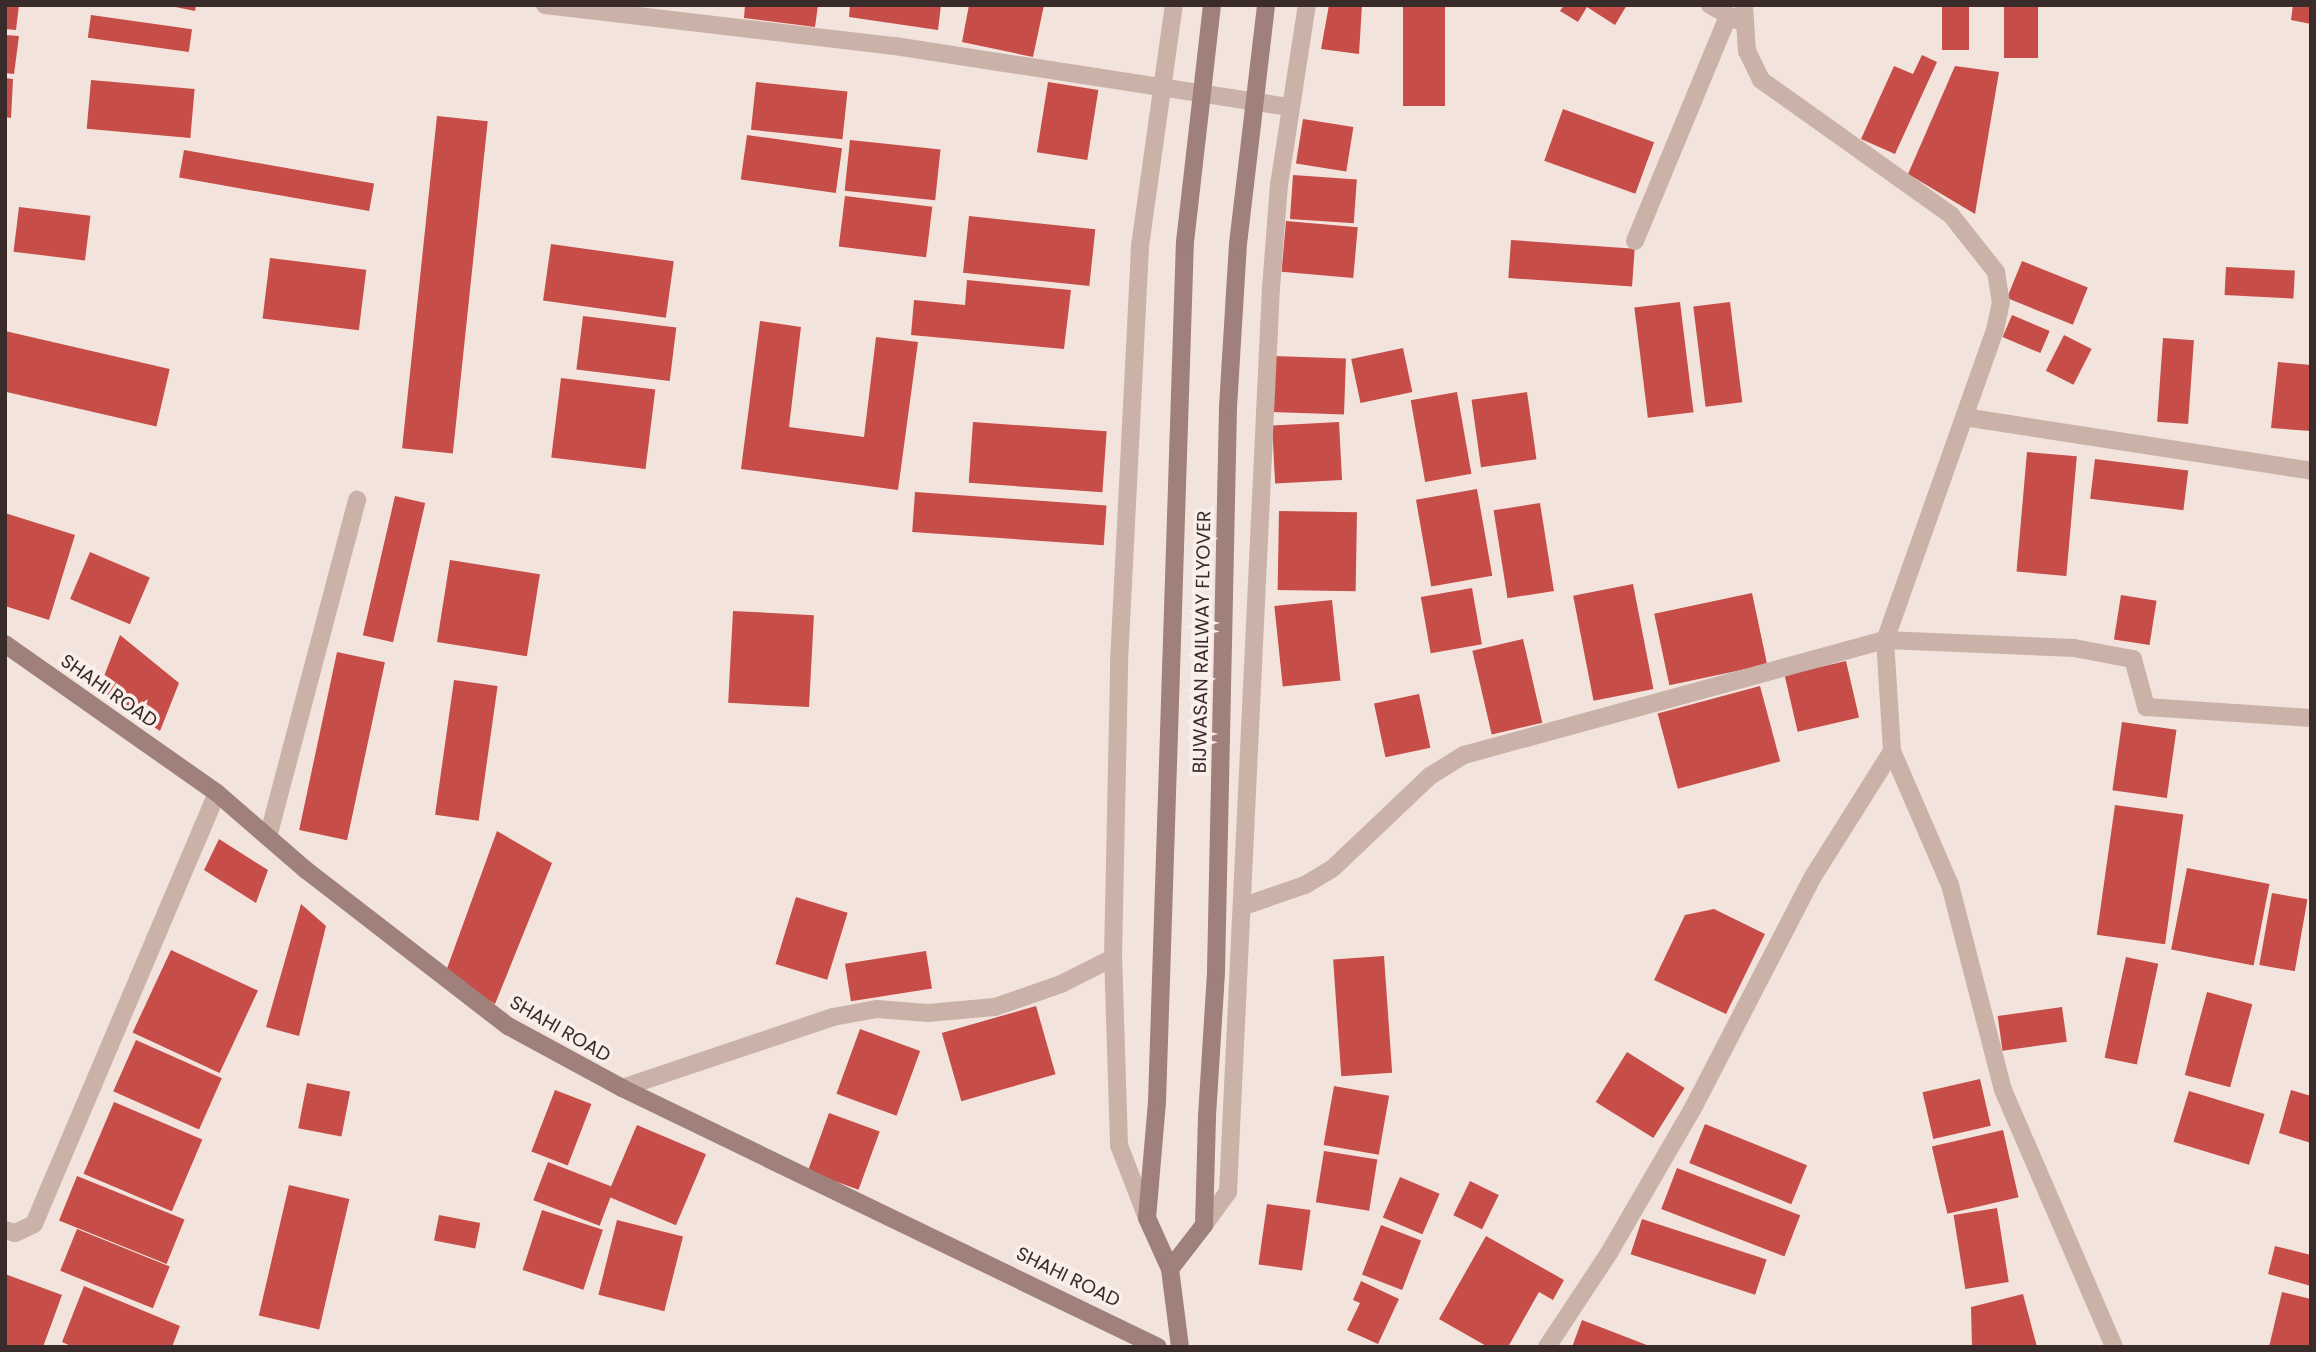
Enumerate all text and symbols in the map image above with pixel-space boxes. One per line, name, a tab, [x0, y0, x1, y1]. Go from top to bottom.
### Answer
street label: BIJWASAN RAILWAY FLYOVER	[1188, 510, 1216, 774]
street label: SHAHI ROAD	[56, 649, 162, 733]
street label: SHAHI ROAD	[505, 991, 615, 1067]
street label: SHAHI ROAD	[1012, 1242, 1124, 1312]

